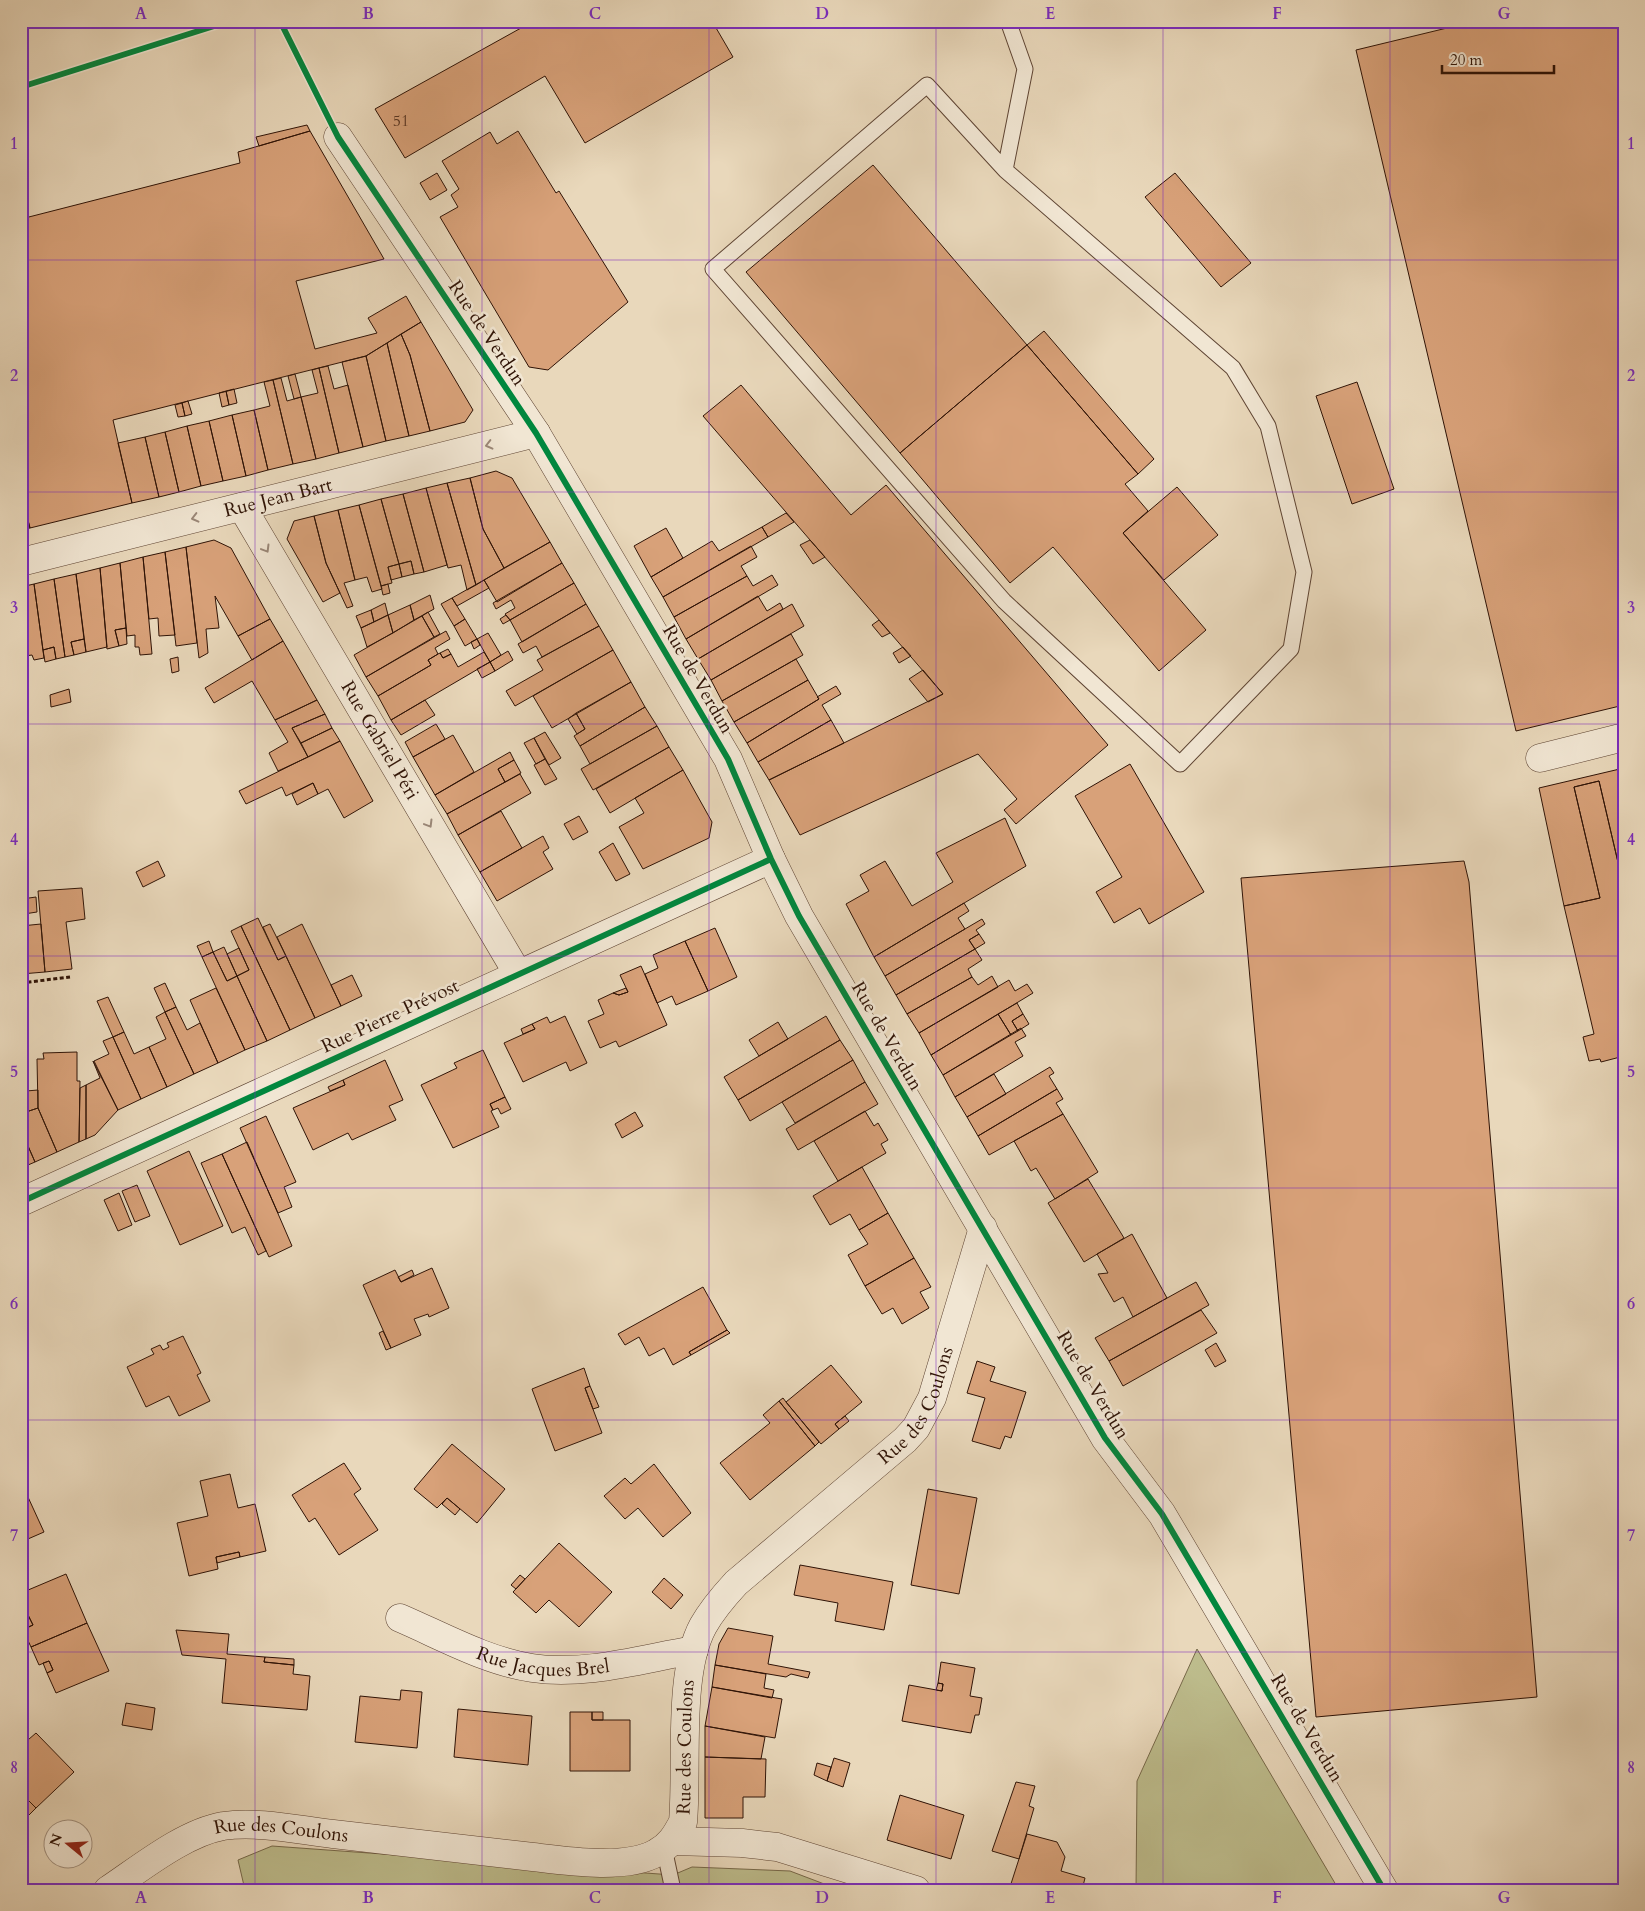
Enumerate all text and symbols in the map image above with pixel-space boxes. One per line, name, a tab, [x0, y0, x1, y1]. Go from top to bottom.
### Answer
text: A	[135, 3, 147, 25]
text: B	[362, 3, 374, 25]
text: C	[589, 3, 601, 25]
text: D	[815, 3, 829, 25]
text: E	[1045, 3, 1055, 25]
text: F	[1272, 3, 1282, 25]
text: G	[1497, 3, 1511, 25]
scale bar	[1442, 42, 1555, 74]
text: 20 m	[1450, 50, 1482, 70]
house number: 51	[393, 110, 409, 132]
text: 1	[10, 133, 18, 155]
text: 1	[1627, 133, 1635, 155]
street label: Rue de Verdun	[442, 275, 532, 391]
text: 2	[10, 365, 18, 387]
text: 2	[1627, 365, 1635, 387]
one-way arrow	[484, 439, 493, 450]
street label: Rue Jean Bart	[221, 472, 335, 524]
one-way arrow	[191, 512, 200, 523]
one-way arrow	[260, 543, 270, 552]
text: 3	[10, 597, 18, 619]
text: 3	[1627, 597, 1635, 619]
street label: Rue de Verdun	[656, 620, 740, 739]
street label: Rue Gabriel Péri	[335, 676, 425, 805]
one-way arrow	[422, 819, 432, 828]
text: 4	[10, 829, 18, 851]
text: 4	[1627, 829, 1635, 851]
street label: Rue Pierre Prévost	[317, 973, 463, 1059]
street label: Rue de Verdun	[845, 977, 929, 1096]
text: 5	[10, 1061, 18, 1083]
text: 5	[1627, 1061, 1635, 1083]
text: 6	[10, 1293, 18, 1315]
text: 6	[1627, 1293, 1635, 1315]
street label: Rue de Verdun	[1050, 1326, 1136, 1444]
street label: Rue des Coulons	[872, 1343, 960, 1470]
text: 7	[10, 1525, 18, 1547]
text: 7	[1627, 1525, 1635, 1547]
street label: Rue Jacques Brel	[473, 1640, 612, 1683]
street label: Rue de Verdun	[1264, 1669, 1350, 1787]
street label: Rue des Coulons	[671, 1678, 701, 1815]
text: 8	[10, 1757, 18, 1779]
text: 8	[1627, 1757, 1635, 1779]
street label: Rue des Coulons	[212, 1811, 350, 1849]
north arrow	[42, 1818, 92, 1868]
text: N	[45, 1831, 67, 1849]
text: A	[135, 1887, 147, 1909]
text: B	[362, 1887, 374, 1909]
text: C	[589, 1887, 601, 1909]
text: D	[815, 1887, 829, 1909]
text: E	[1045, 1887, 1055, 1909]
text: F	[1272, 1887, 1282, 1909]
text: G	[1497, 1887, 1511, 1909]

